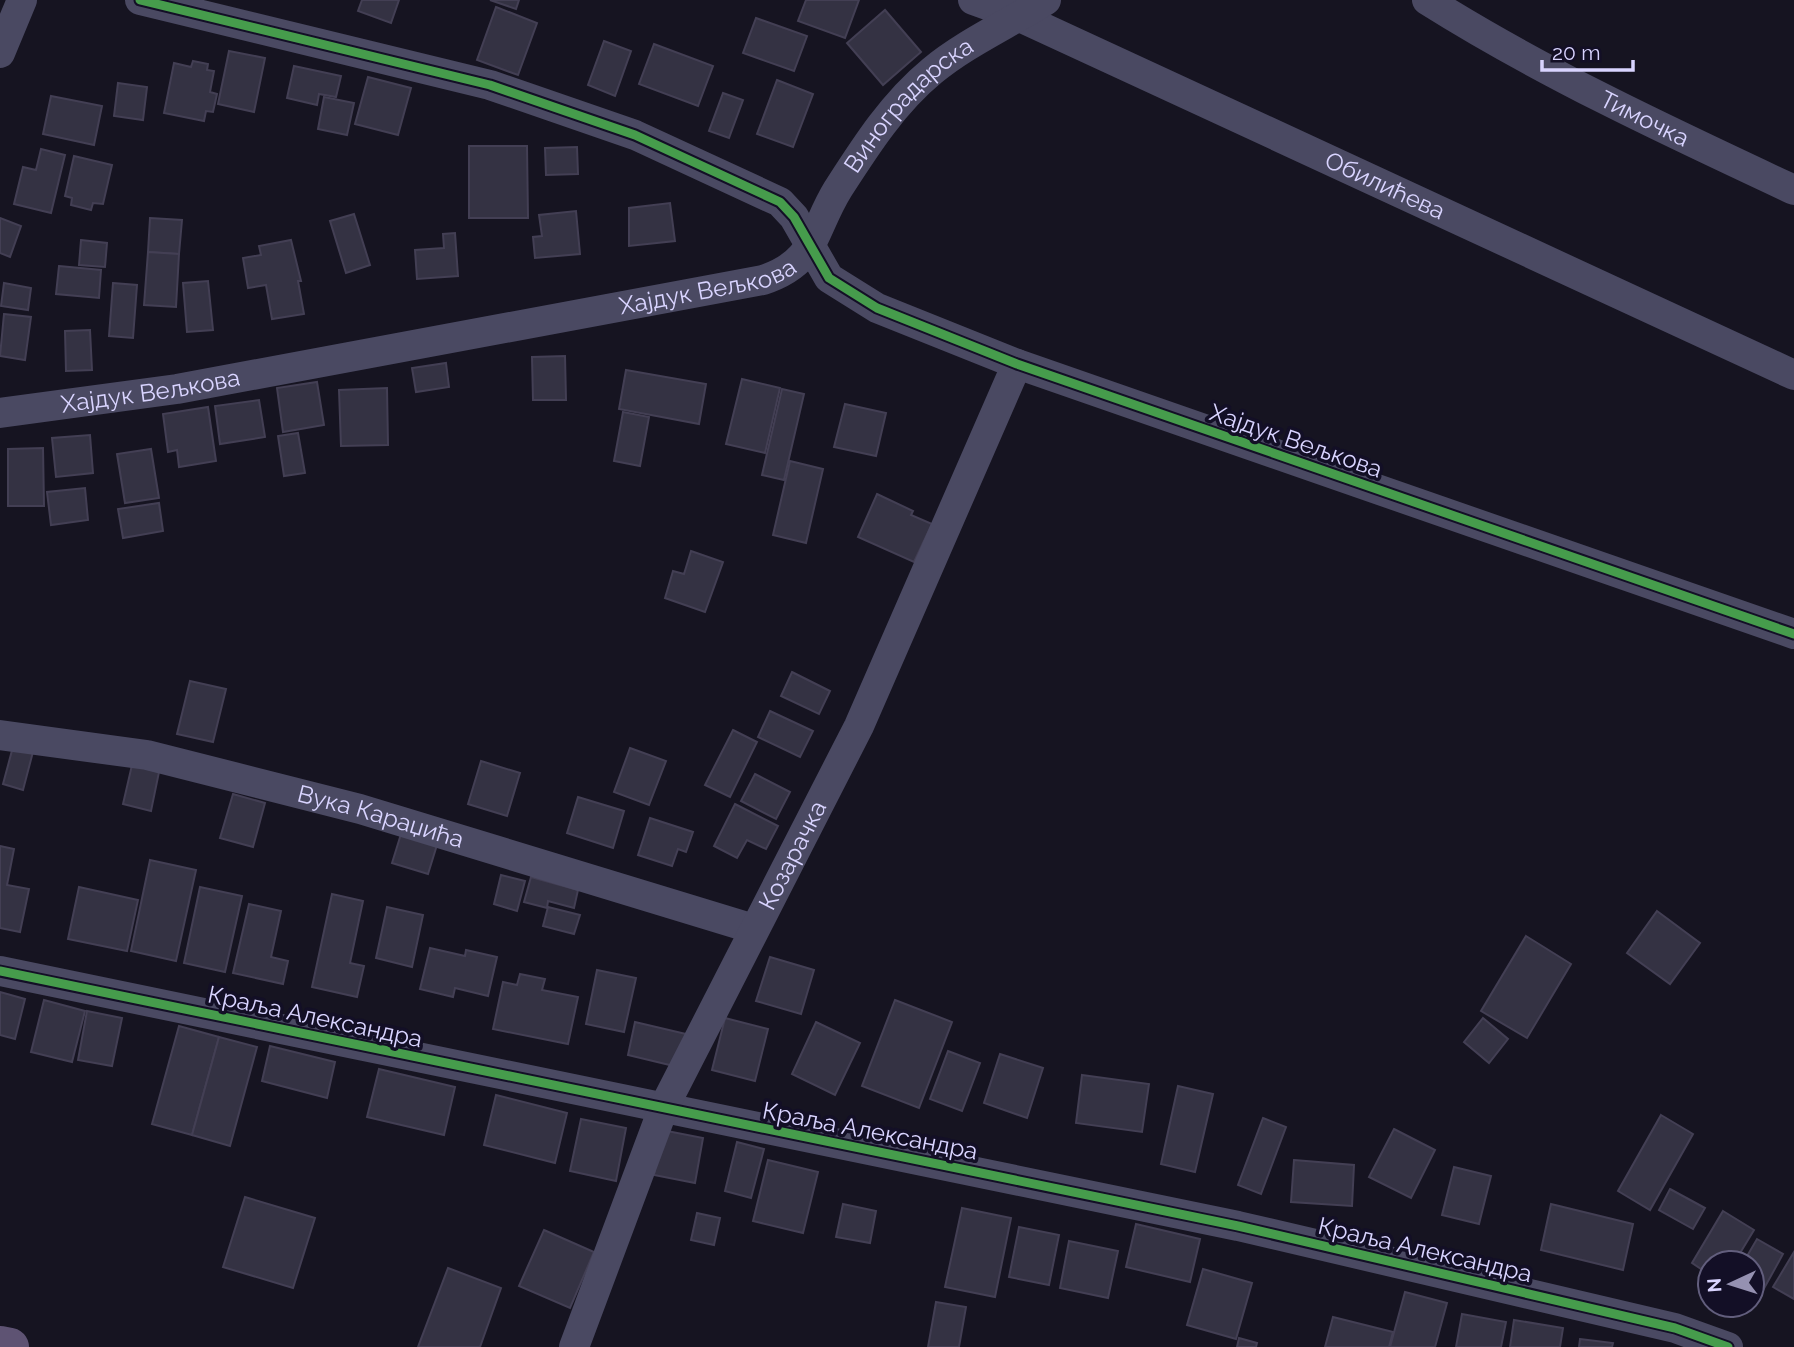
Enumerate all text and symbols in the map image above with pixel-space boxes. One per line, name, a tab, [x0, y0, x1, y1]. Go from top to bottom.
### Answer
scale bar	[1542, 28, 1633, 72]
street label: Виноградарска	[838, 31, 978, 178]
text: 20 m	[1552, 40, 1600, 65]
street label: Тимочка	[1595, 84, 1694, 152]
street label: Обилићева	[1321, 145, 1450, 226]
street label: Хајдук Вељкова	[617, 252, 802, 320]
street label: Хајдук Вељкова	[59, 363, 242, 419]
street label: Хајдук Вељкова	[1206, 397, 1386, 484]
street label: Вука Караџића	[295, 779, 468, 854]
street label: Козарачка	[752, 796, 832, 915]
street label: Краља Александра	[205, 980, 425, 1053]
street label: Краља Александра	[760, 1095, 980, 1166]
street label: Краља Александра	[1315, 1211, 1535, 1288]
north arrow	[1696, 1249, 1766, 1319]
text: N	[1703, 1277, 1726, 1293]

